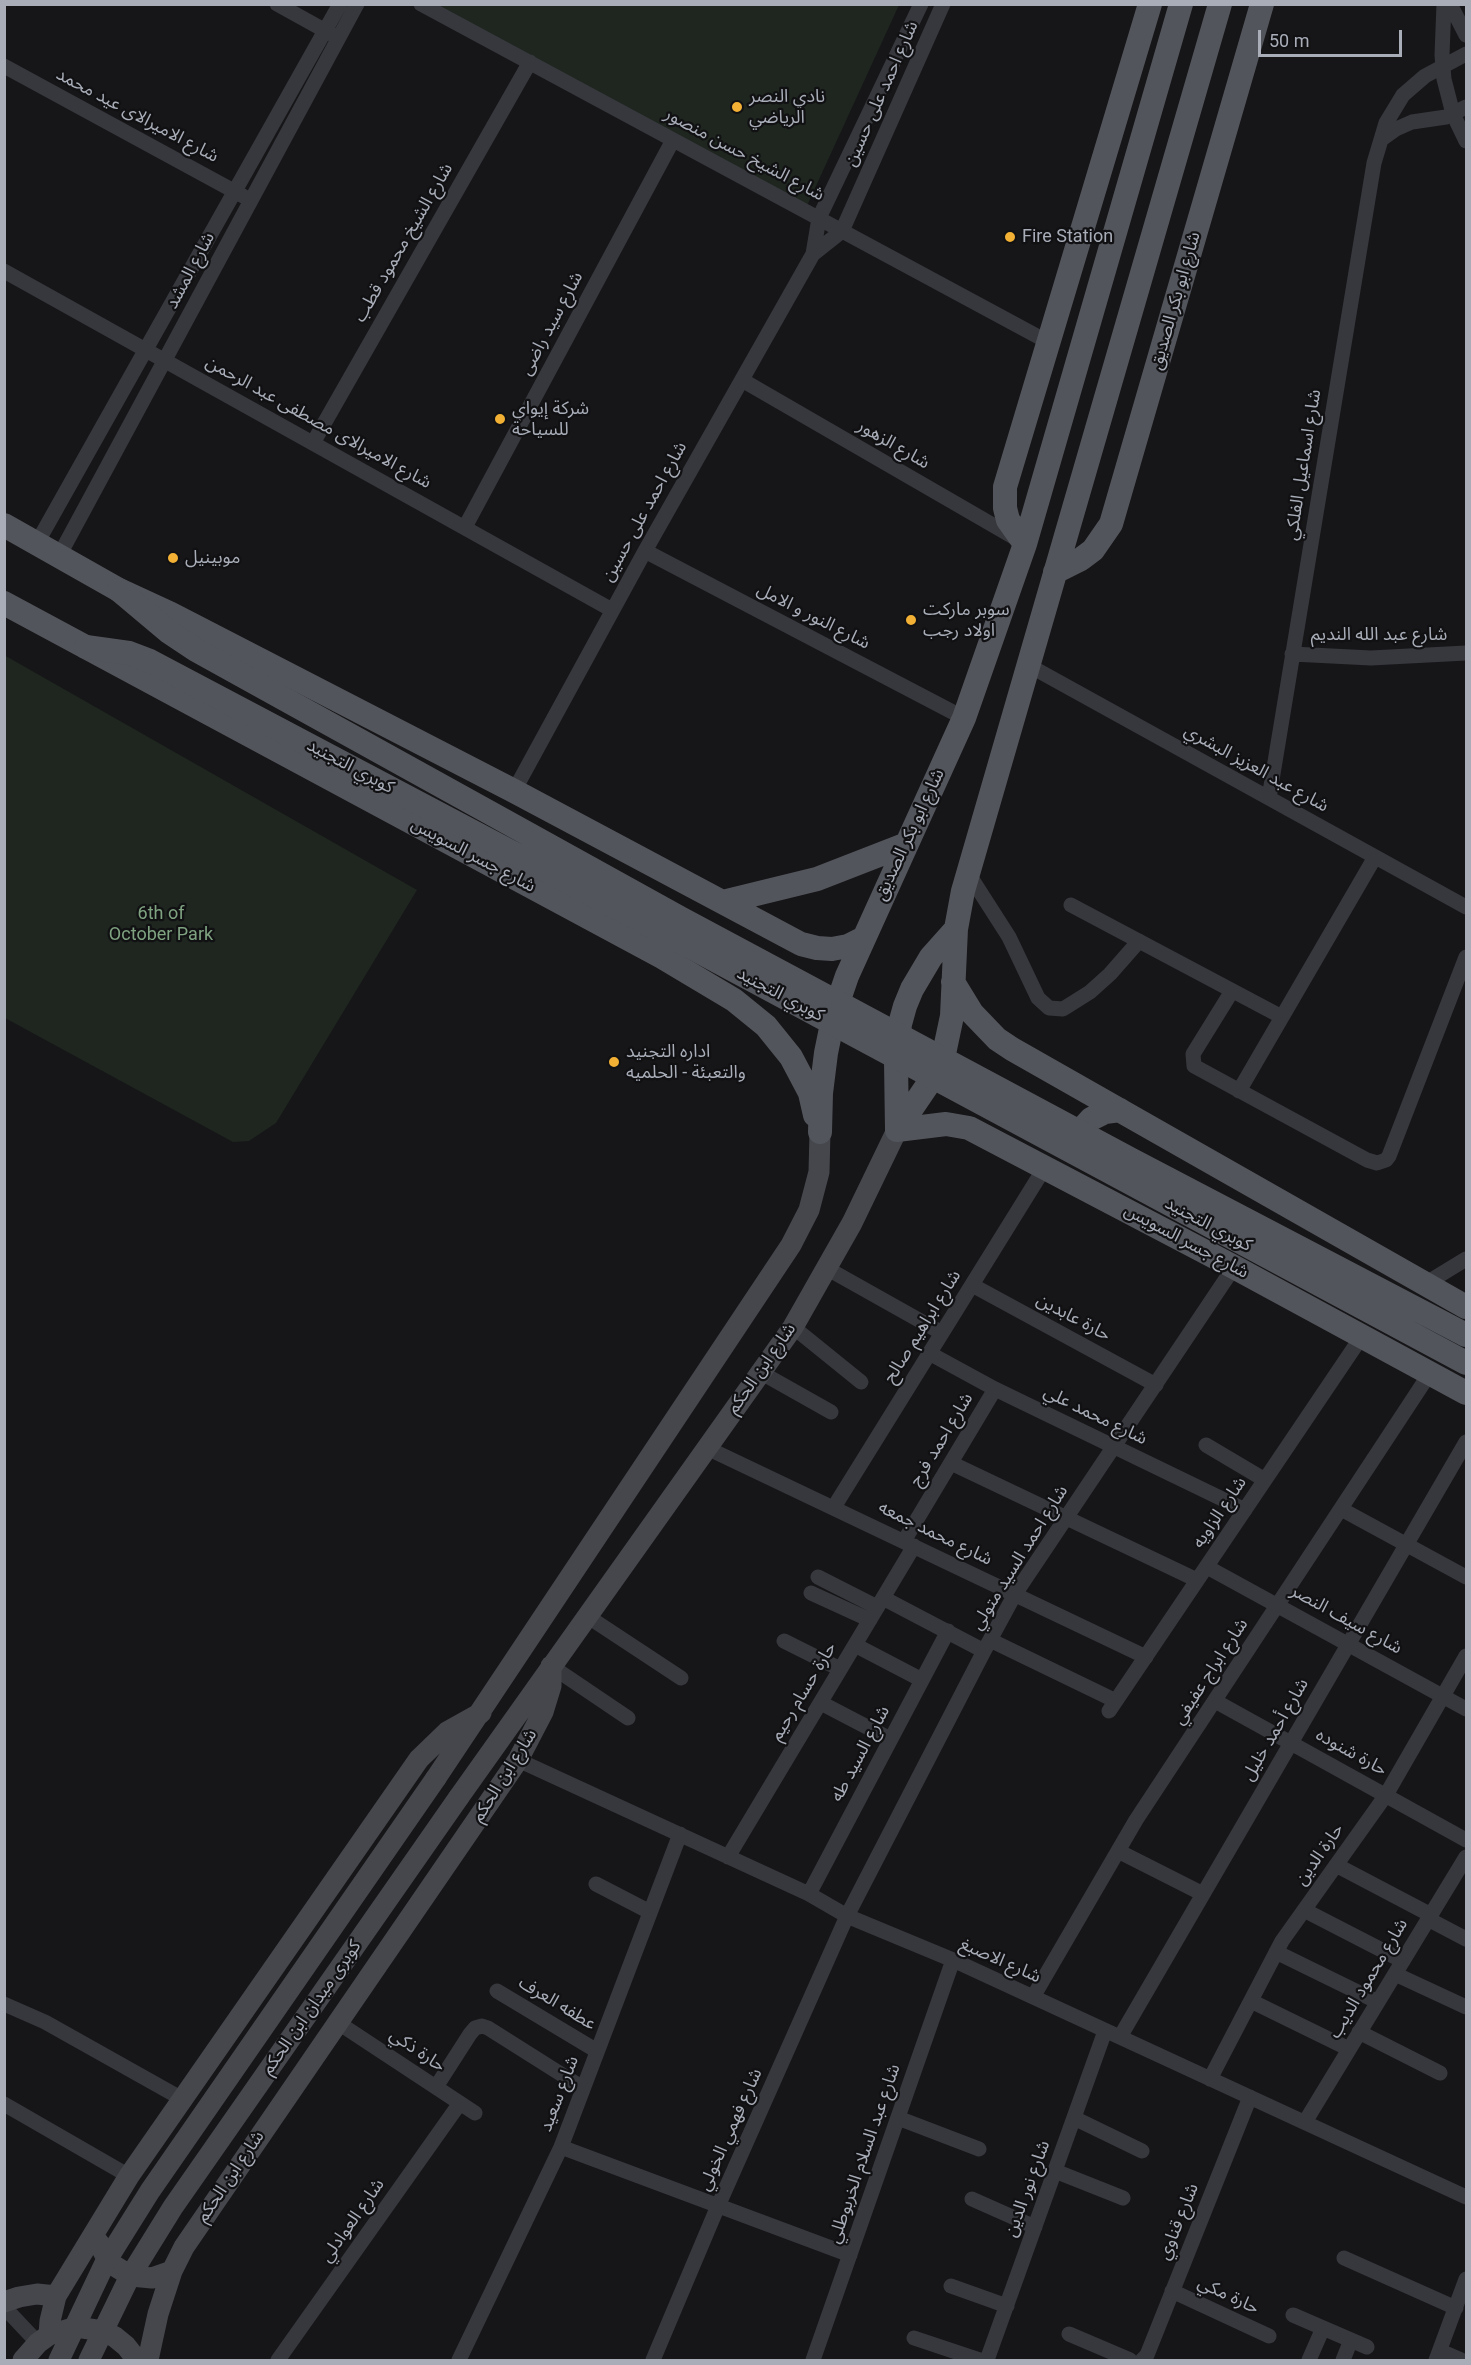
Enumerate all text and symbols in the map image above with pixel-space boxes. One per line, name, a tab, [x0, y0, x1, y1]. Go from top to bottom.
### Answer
street label: شارع احمد على حسين	[840, 18, 924, 170]
scale bar	[1261, 18, 1405, 56]
text: 50 m	[1269, 30, 1309, 51]
street label: شارع الاميرالاى عيد محمد	[52, 64, 222, 168]
place label: نادي النصر الرياضي	[749, 86, 825, 128]
marker: نادي النصر الرياضي	[730, 100, 744, 114]
street label: شارع الشيخ حسن منصور	[660, 104, 828, 206]
street label: شارع الشيخ محمود قطب	[350, 160, 458, 326]
place label: Fire Station	[1022, 226, 1113, 248]
street label: شارع المشد	[162, 229, 220, 313]
street label: شارع ابو بكر الصديق	[1146, 229, 1206, 373]
marker: Fire Station	[1003, 230, 1017, 244]
street label: شارع سيد راضى	[516, 268, 588, 380]
street label: شارع الاميرالاى مصطفى عبد الرحمن	[201, 352, 435, 494]
street label: شارع اسماعيل الفلكي	[1281, 388, 1327, 542]
place label: شركة إيواي للسياحة	[512, 398, 589, 440]
marker: شركة إيواي للسياحة	[493, 412, 507, 426]
street label: شارع الزهور	[853, 416, 933, 474]
street label: شارع احمد على حسين	[598, 438, 692, 586]
place label: موبينيل	[185, 547, 241, 569]
marker: موبينيل	[166, 551, 180, 565]
street label: شارع النور و الامل	[753, 579, 873, 655]
place label: سوبر ماركت اولاد رجب	[923, 599, 1010, 642]
marker: سوبر ماركت اولاد رجب	[904, 613, 918, 627]
street label: شارع عبد الله النديم	[1311, 624, 1447, 646]
street label: شارع عبد العزيز البشري	[1180, 720, 1332, 818]
street label: كوبري التجنيد	[303, 735, 397, 799]
street label: شارع ابو بكر الصديق	[870, 766, 950, 904]
street label: شارع جسر السويس	[407, 814, 539, 898]
park label: 6th of October Park	[109, 903, 213, 946]
street label: كوبري التجنيد	[733, 963, 827, 1027]
place label: اداره التجنيد والتعبئة - الحلميه	[626, 1041, 746, 1084]
marker: اداره التجنيد والتعبئة - الحلميه	[607, 1055, 621, 1069]
street label: كوبري التجنيد	[1161, 1193, 1255, 1257]
street label: شارع جسر السويس	[1120, 1200, 1252, 1284]
street label: شارع ابراهيم صالح	[880, 1267, 966, 1387]
street label: حارة عابدين	[1032, 1290, 1114, 1346]
street label: شارع ابن الحكم	[723, 1319, 801, 1419]
street label: شارع محمد علي	[1040, 1382, 1150, 1450]
street label: شارع احمد فرج	[906, 1389, 978, 1491]
street label: شارع الزاويه	[1188, 1473, 1252, 1553]
street label: شارع احمد السيد متولي	[967, 1482, 1073, 1634]
street label: شارع محمد جمعه	[875, 1497, 995, 1571]
street label: شارع سيف النصر	[1287, 1581, 1405, 1659]
street label: شارع ابراج عفيفي	[1169, 1615, 1253, 1729]
street label: حارة حسام رحيم	[766, 1639, 842, 1745]
street label: شارع أحمد خليل	[1238, 1675, 1314, 1785]
street label: شارع السيد طه	[827, 1702, 895, 1806]
street label: شارع ابن الحكم	[468, 1725, 542, 1827]
street label: حارة شنوده	[1312, 1725, 1390, 1781]
street label: حارة الدين	[1291, 1820, 1349, 1890]
street label: شارع محمود الديب	[1325, 1915, 1413, 2043]
street label: شارع الاصبغ	[956, 1934, 1044, 1988]
street label: كوبرى ميدان ابن الحكم	[257, 1937, 367, 2079]
street label: عطفه العرف	[514, 1972, 600, 2036]
street label: حارة ذكي	[385, 2025, 449, 2077]
street label: شارع سعيد	[536, 2053, 584, 2135]
street label: شارع عبد السلام الخربوطلي	[824, 2061, 906, 2247]
street label: شارع فهمي الخولي	[694, 2065, 768, 2195]
street label: شارع ابن الحكم	[192, 2127, 270, 2227]
street label: شارع نور الدين	[1001, 2138, 1055, 2240]
street label: شارع العوادلي	[316, 2175, 390, 2267]
street label: شارع قناوي	[1154, 2181, 1204, 2263]
street label: حارة مكي	[1194, 2272, 1262, 2320]

